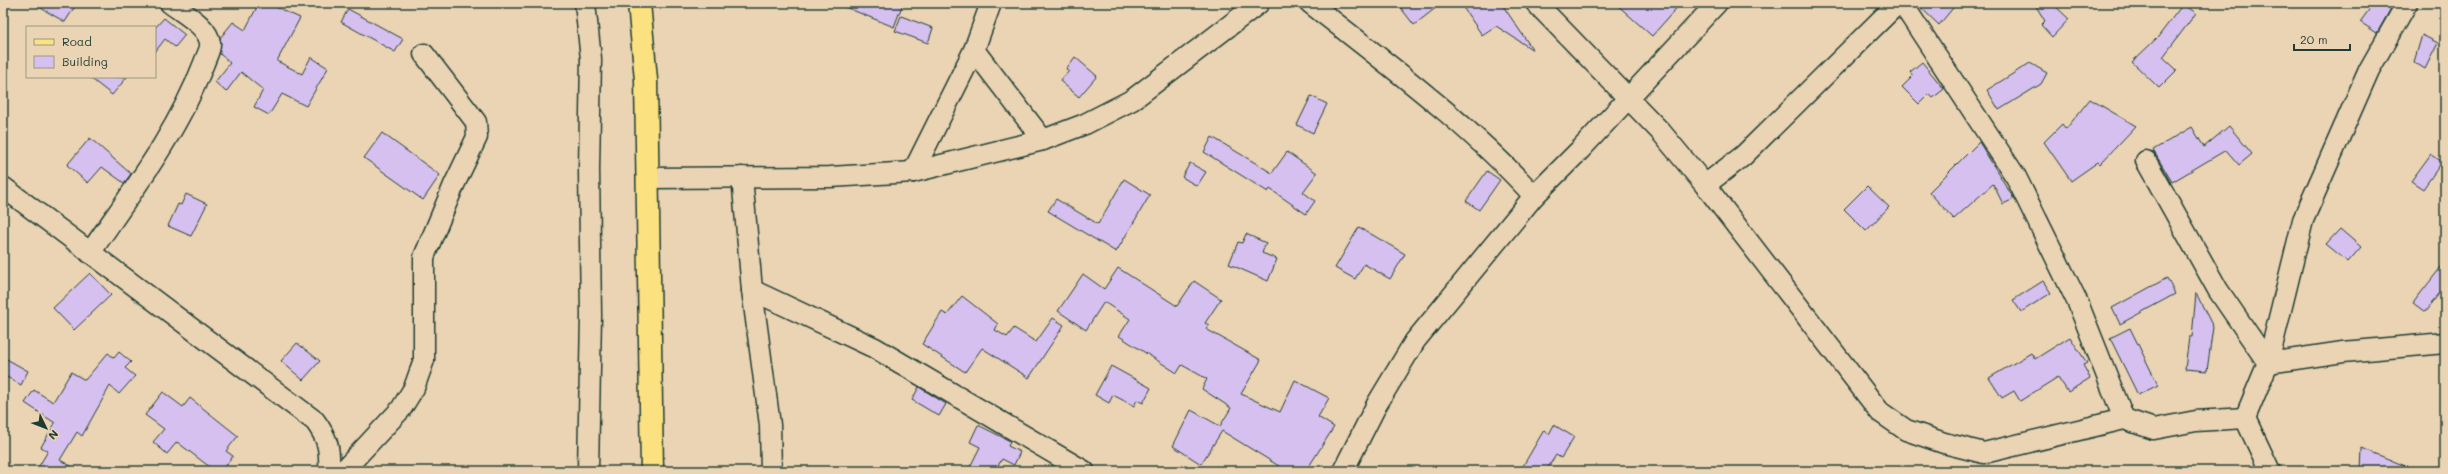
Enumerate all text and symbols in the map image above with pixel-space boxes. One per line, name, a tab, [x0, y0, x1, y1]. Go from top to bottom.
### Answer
legend	[26, 26, 156, 78]
scale bar	[2294, 26, 2350, 52]
text: 20 m	[2300, 31, 2328, 47]
text: Road	[62, 33, 92, 49]
text: Building	[62, 53, 108, 69]
north arrow	[26, 408, 66, 448]
text: N	[45, 427, 62, 443]

